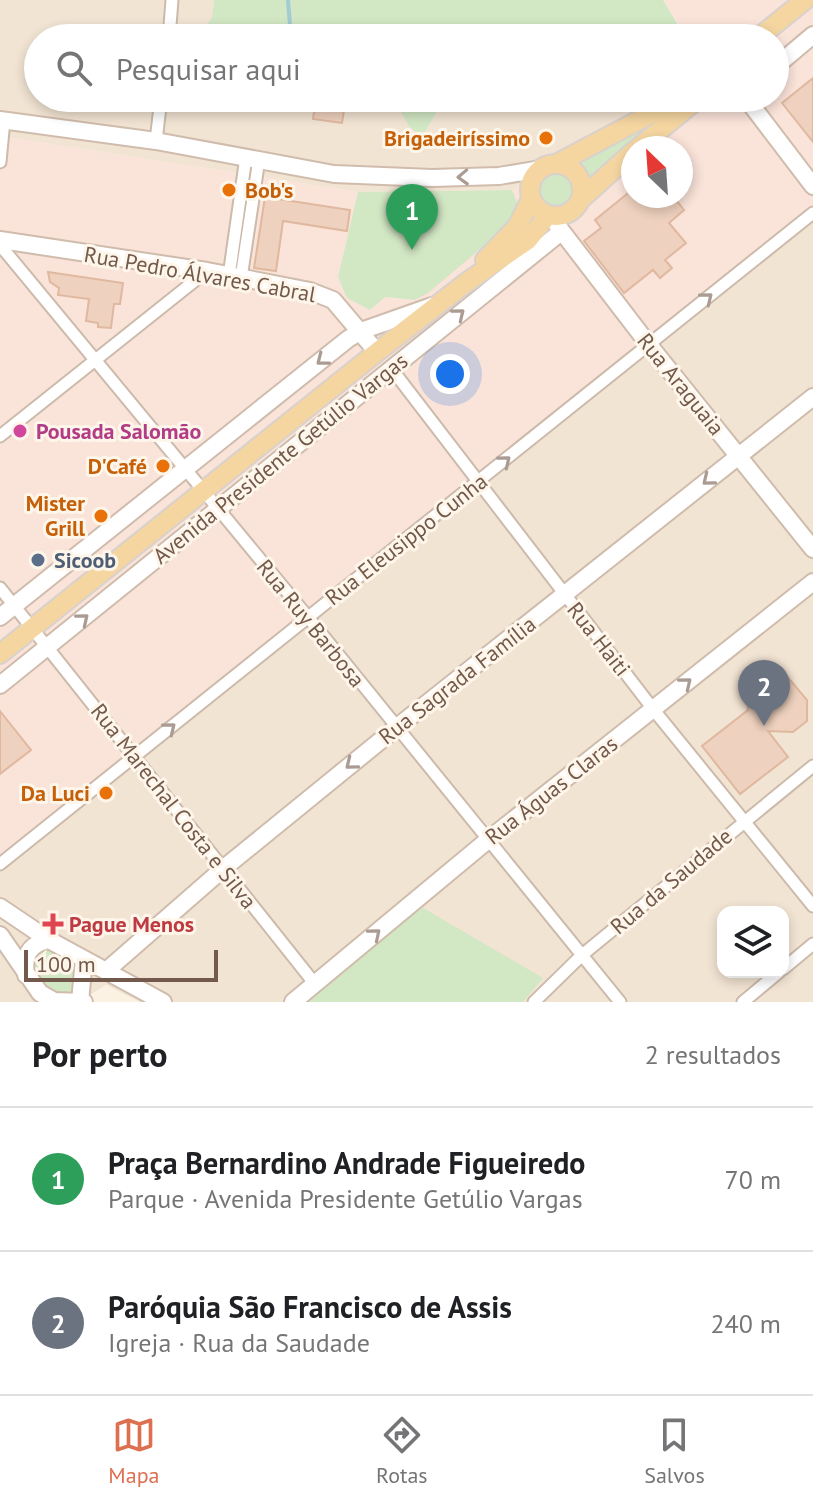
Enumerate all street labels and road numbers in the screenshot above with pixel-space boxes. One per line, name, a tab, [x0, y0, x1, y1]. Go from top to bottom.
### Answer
street label: Rua Pedro Álvares Cabral	[82, 240, 319, 308]
street label: Rua Araguaia	[631, 327, 731, 441]
street label: Avenida Presidente Getúlio Vargas	[147, 346, 413, 570]
street label: Rua Eleusippo Cunha	[319, 467, 493, 611]
street label: Rua Ruy Barbosa	[251, 553, 371, 693]
street label: Rua Haiti	[561, 596, 637, 682]
street label: Rua Sagrada Família	[373, 610, 541, 750]
street label: Rua Marechal Costa e Silva	[85, 698, 263, 914]
street label: Rua Águas Claras	[479, 730, 623, 850]
street label: Rua da Saudade	[604, 822, 738, 940]

